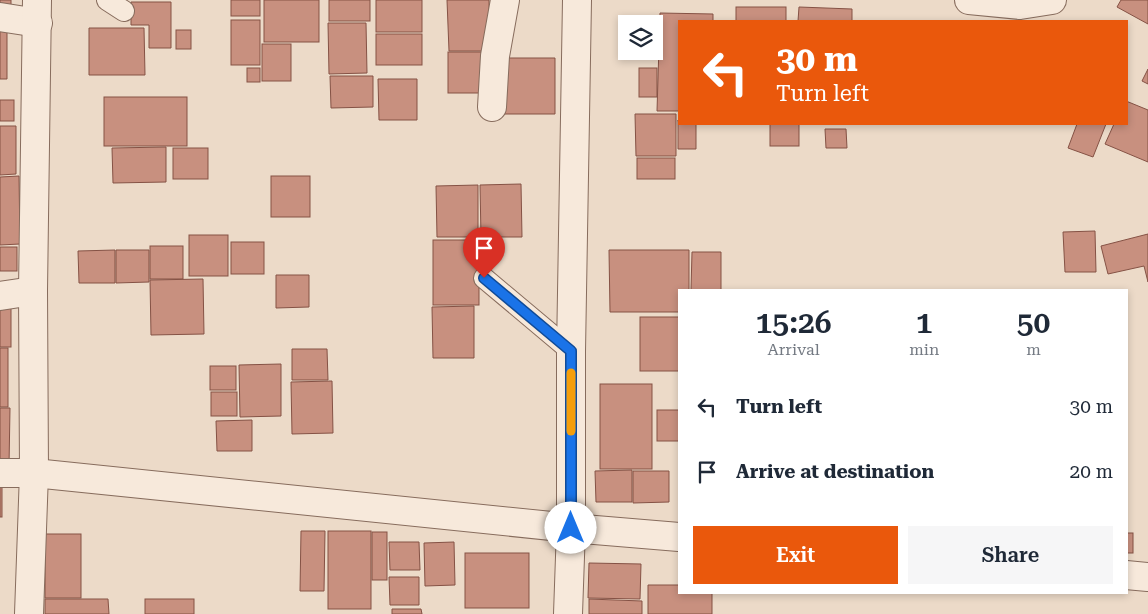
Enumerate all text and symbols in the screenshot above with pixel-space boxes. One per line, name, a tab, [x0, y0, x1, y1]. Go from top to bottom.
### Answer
map controls	[618, 15, 663, 60]
button: layers	[618, 15, 663, 60]
text: 30 m	[776, 39, 858, 80]
icon: left	[693, 40, 758, 105]
text: Turn left	[776, 81, 869, 106]
pin	[463, 227, 505, 278]
icon: arrive	[470, 234, 498, 262]
text: 15:26	[756, 305, 832, 340]
text: 1	[916, 305, 933, 340]
text: 50	[1017, 305, 1050, 340]
text: Arrival	[768, 340, 820, 359]
text: min	[909, 340, 939, 359]
text: m	[1026, 340, 1041, 359]
icon: left	[693, 393, 721, 421]
text: Turn left	[736, 395, 822, 418]
text: 30 m	[1070, 395, 1113, 418]
icon: arrive	[693, 458, 721, 486]
text: Arrive at destination	[736, 460, 934, 483]
text: 20 m	[1070, 460, 1113, 483]
position arrow	[544, 501, 596, 553]
button: Exit	[693, 526, 898, 584]
button: Share	[908, 526, 1113, 584]

